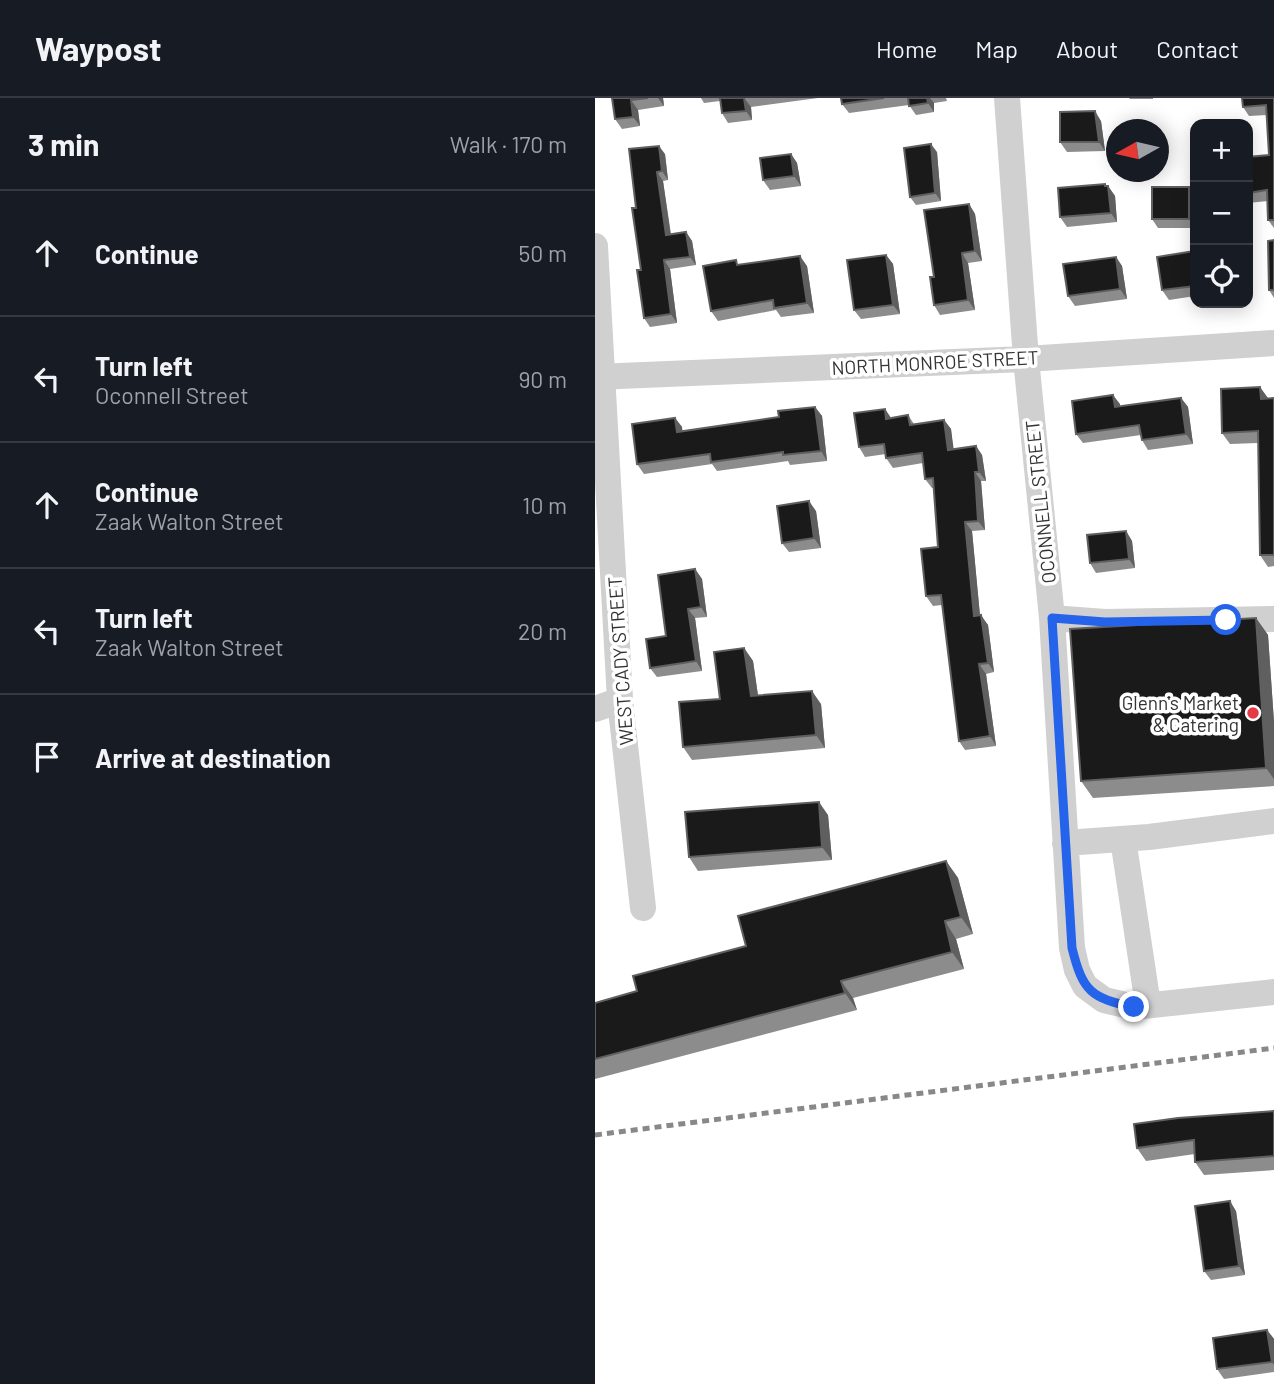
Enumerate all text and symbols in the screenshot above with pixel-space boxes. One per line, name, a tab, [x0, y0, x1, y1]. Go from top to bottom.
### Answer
text: Waypost	[35, 28, 162, 68]
text: Home	[876, 34, 937, 63]
text: Map	[975, 34, 1018, 63]
text: About	[1056, 34, 1118, 63]
text: Contact	[1156, 34, 1239, 63]
north arrow	[1106, 119, 1169, 182]
map controls	[1190, 119, 1253, 308]
button: +	[1190, 119, 1253, 182]
text: 3 min	[28, 126, 99, 162]
text: Walk · 170 m	[450, 130, 567, 158]
button: −	[1190, 182, 1253, 245]
icon: ahead	[28, 234, 66, 272]
text: Continue	[95, 238, 199, 269]
text: 50 m	[519, 239, 567, 267]
button: locate	[1190, 245, 1253, 308]
street label: NORTH MONROE STREET	[831, 345, 1039, 379]
text: Turn left	[95, 350, 193, 381]
icon: left	[28, 360, 66, 398]
text: 90 m	[518, 365, 567, 393]
text: Oconnell Street	[95, 381, 249, 409]
street label: OCONNELL STREET	[1020, 419, 1060, 585]
text: Continue	[95, 476, 199, 507]
icon: ahead	[28, 486, 66, 524]
text: 10 m	[522, 491, 567, 519]
text: Zaak Walton Street	[95, 507, 284, 535]
street label: WEST CADY STREET	[603, 576, 637, 746]
text: Turn left	[95, 602, 193, 633]
route start	[1210, 604, 1241, 635]
icon: left	[28, 612, 66, 650]
text: 20 m	[518, 617, 567, 645]
text: Zaak Walton Street	[95, 633, 284, 661]
place label: Glenn's Market & Catering	[1122, 691, 1239, 736]
marker: Glenn's Market & Catering	[1245, 705, 1261, 721]
icon: arrive	[28, 738, 66, 776]
text: Arrive at destination	[95, 742, 331, 773]
route end	[1118, 991, 1149, 1022]

